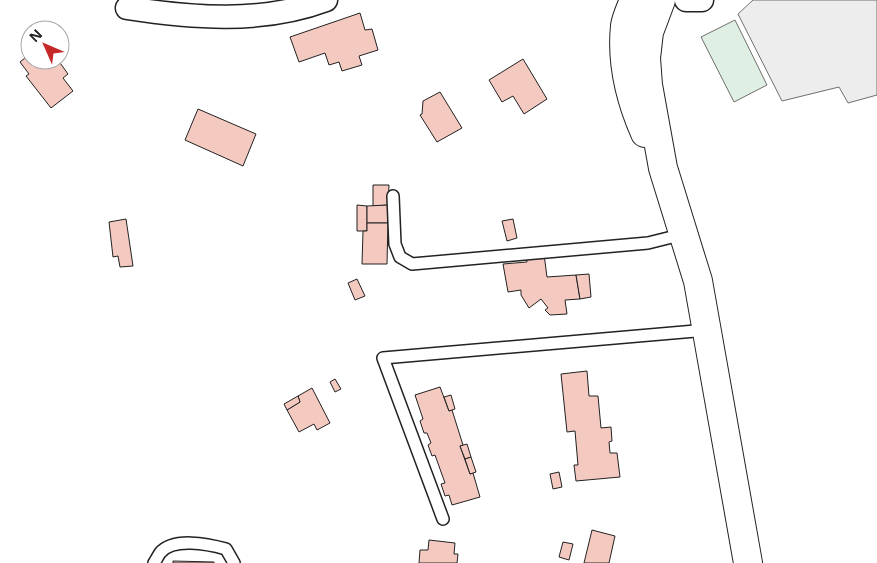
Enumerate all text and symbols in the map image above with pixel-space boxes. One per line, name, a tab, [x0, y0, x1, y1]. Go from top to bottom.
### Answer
north arrow	[20, 20, 70, 70]
text: N	[25, 25, 46, 46]

